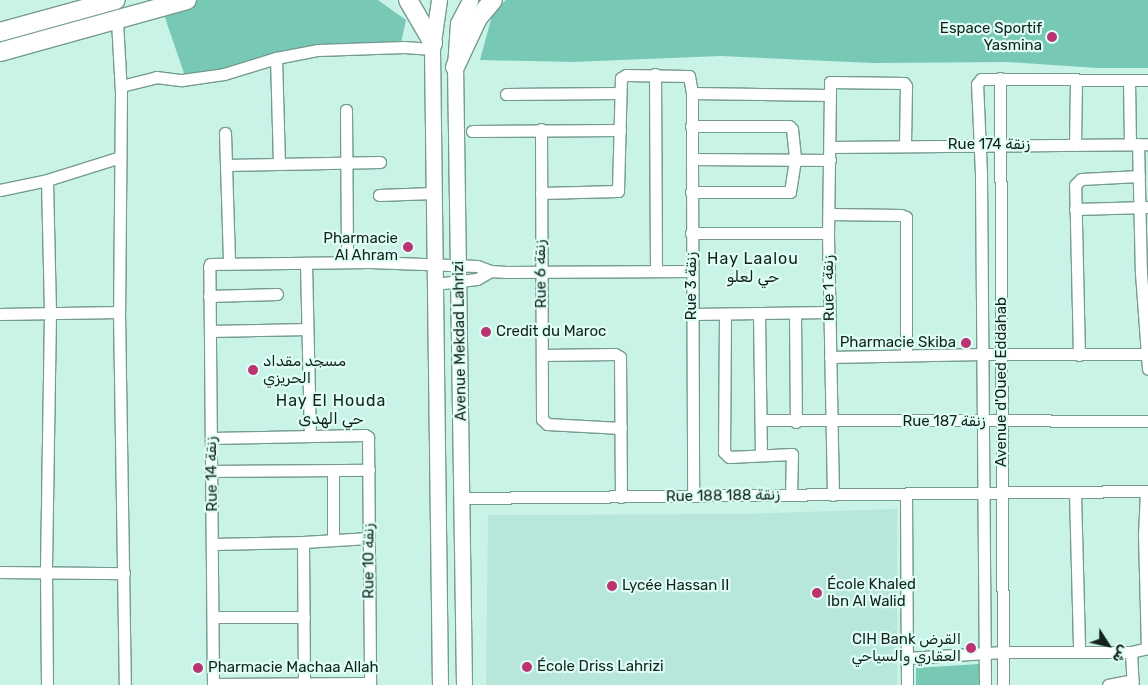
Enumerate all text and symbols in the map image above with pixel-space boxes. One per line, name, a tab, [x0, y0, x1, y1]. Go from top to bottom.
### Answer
place label: Espace Sportif Yasmina	[940, 19, 1042, 54]
marker: Espace Sportif Yasmina	[1046, 31, 1058, 43]
street label: Rue 174 زنقة	[948, 136, 1030, 154]
place label: Pharmacie Al Ahram	[323, 229, 398, 264]
street label: Rue 6 زنقة	[531, 240, 551, 308]
marker: Pharmacie Al Ahram	[402, 241, 414, 253]
district label: Hay Laalou حي لعلو	[706, 249, 800, 287]
street label: Rue 3 زنقة	[683, 252, 701, 320]
street label: Rue 1 زنقة	[819, 255, 839, 321]
street label: Avenue Mekdad Lahrizi	[450, 261, 470, 421]
street label: Avenue d'Oued Eddahab	[993, 297, 1011, 467]
place label: Credit du Maroc	[496, 323, 606, 341]
marker: Credit du Maroc	[480, 326, 492, 338]
place label: Pharmacie Skiba	[840, 334, 956, 352]
marker: Pharmacie Skiba	[960, 337, 972, 349]
place label: مسجد مقداد الحريزي	[263, 352, 346, 387]
marker: مسجد مقداد الحريزي	[247, 364, 259, 376]
district label: Hay El Houda حي الهدى	[274, 391, 388, 429]
street label: Rue 187 زنقة	[902, 413, 986, 431]
street label: Rue 14 زنقة	[202, 436, 222, 512]
street label: Rue 188 زنقة 188	[666, 486, 780, 506]
street label: Rue 10 زنقة	[360, 523, 378, 599]
place label: École Khaled Ibn Al Walid	[827, 575, 916, 610]
place label: Lycée Hassan II	[622, 577, 729, 595]
marker: Lycée Hassan II	[606, 580, 618, 592]
marker: École Khaled Ibn Al Walid	[811, 587, 823, 599]
north arrow	[1083, 620, 1133, 670]
place label: CIH Bank القرض العقاري والسياحي	[851, 630, 961, 665]
marker: CIH Bank القرض العقاري والسياحي	[965, 642, 977, 654]
text: ش	[1109, 642, 1133, 666]
place label: École Driss Lahrizi	[537, 658, 664, 676]
place label: Pharmacie Machaa Allah	[208, 659, 379, 677]
marker: École Driss Lahrizi	[521, 661, 533, 673]
marker: Pharmacie Machaa Allah	[192, 662, 204, 674]

